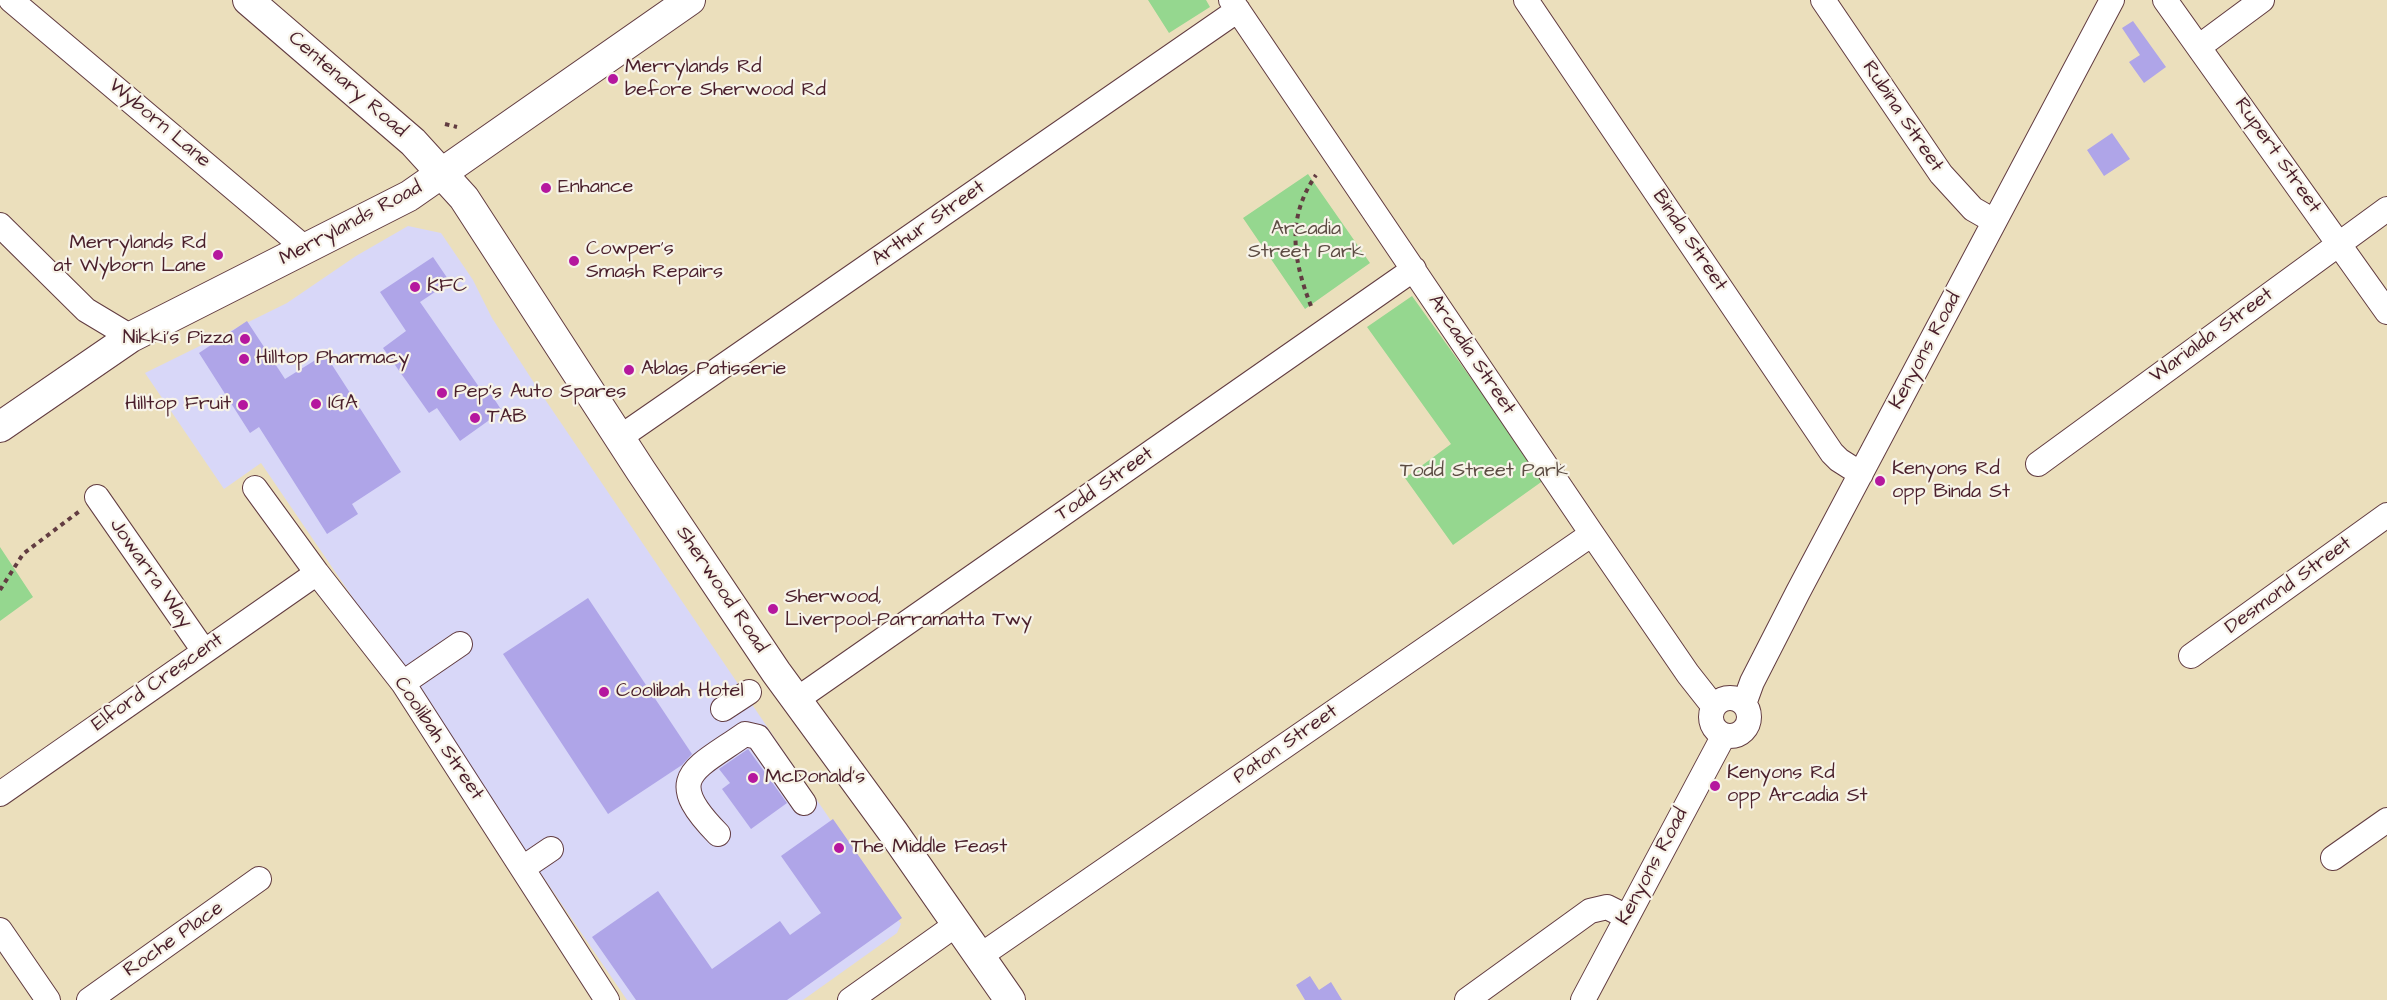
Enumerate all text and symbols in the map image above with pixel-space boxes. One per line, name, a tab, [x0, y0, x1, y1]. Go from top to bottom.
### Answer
street label: Centenary Road	[283, 27, 411, 143]
place label: Merrylands Rd before Sherwood Rd	[625, 56, 826, 103]
street label: Rubina Street	[1856, 57, 1948, 177]
marker: Merrylands Rd before Sherwood Rd	[606, 72, 620, 86]
street label: Wyborn Lane	[103, 74, 215, 174]
street label: Rupert Street	[2228, 94, 2326, 218]
street label: Merrylands Road	[276, 176, 426, 272]
place label: Enhance	[558, 176, 633, 200]
street label: Arthur Street	[868, 176, 990, 272]
marker: Enhance	[539, 181, 553, 195]
street label: Binda Street	[1646, 186, 1732, 296]
park label: Arcadia Street Park	[1248, 218, 1364, 265]
place label: Merrylands Rd at Wyborn Lane	[54, 232, 206, 279]
place label: Cowper's Smash Repairs	[586, 238, 723, 285]
marker: Merrylands Rd at Wyborn Lane	[211, 248, 225, 262]
marker: Cowper's Smash Repairs	[567, 254, 581, 268]
place label: KFC	[427, 275, 467, 299]
marker: KFC	[408, 280, 422, 294]
street label: Warialda Street	[2146, 283, 2278, 389]
street label: Kenyons Road	[1885, 288, 1967, 414]
street label: Arcadia Street	[1422, 290, 1520, 420]
place label: Nikki's Pizza	[123, 327, 233, 351]
marker: Nikki's Pizza	[238, 332, 252, 346]
place label: Hilltop Pharmacy	[256, 347, 409, 371]
marker: Hilltop Pharmacy	[237, 352, 251, 366]
place label: Ablas Patisserie	[641, 358, 786, 382]
marker: Ablas Patisserie	[622, 363, 636, 377]
place label: Pep's Auto Spares	[454, 381, 626, 405]
marker: Pep's Auto Spares	[435, 386, 449, 400]
place label: IGA	[328, 392, 358, 416]
place label: Hilltop Fruit	[125, 393, 231, 417]
marker: IGA	[309, 397, 323, 411]
marker: Hilltop Fruit	[236, 398, 250, 412]
place label: TAB	[487, 406, 526, 430]
marker: TAB	[468, 411, 482, 425]
street label: Todd Street	[1051, 442, 1159, 528]
place label: Kenyons Rd opp Binda St	[1892, 458, 2010, 505]
park label: Todd Street Park	[1400, 460, 1568, 484]
marker: Kenyons Rd opp Binda St	[1873, 474, 1887, 488]
street label: Jowarra Way	[103, 515, 197, 633]
street label: Sherwood Road	[670, 522, 772, 658]
street label: Desmond Street	[2221, 532, 2357, 640]
place label: Sherwood, Liverpool-Parramatta Twy	[785, 586, 1032, 633]
marker: Sherwood, Liverpool-Parramatta Twy	[766, 602, 780, 616]
street label: Elford Crescent	[88, 629, 228, 737]
street label: Coolibah Street	[388, 673, 488, 805]
place label: Coolibah Hotel	[616, 680, 744, 704]
marker: Coolibah Hotel	[597, 685, 611, 699]
street label: Paton Street	[1229, 700, 1343, 790]
place label: Kenyons Rd opp Arcadia St	[1727, 762, 1868, 809]
place label: McDonald's	[765, 766, 865, 790]
marker: McDonald's	[746, 771, 760, 785]
marker: Kenyons Rd opp Arcadia St	[1708, 779, 1722, 793]
street label: Kenyons Road	[1612, 804, 1694, 930]
place label: The Middle Feast	[851, 836, 1007, 860]
marker: The Middle Feast	[832, 841, 846, 855]
street label: Roche Place	[119, 897, 229, 983]

